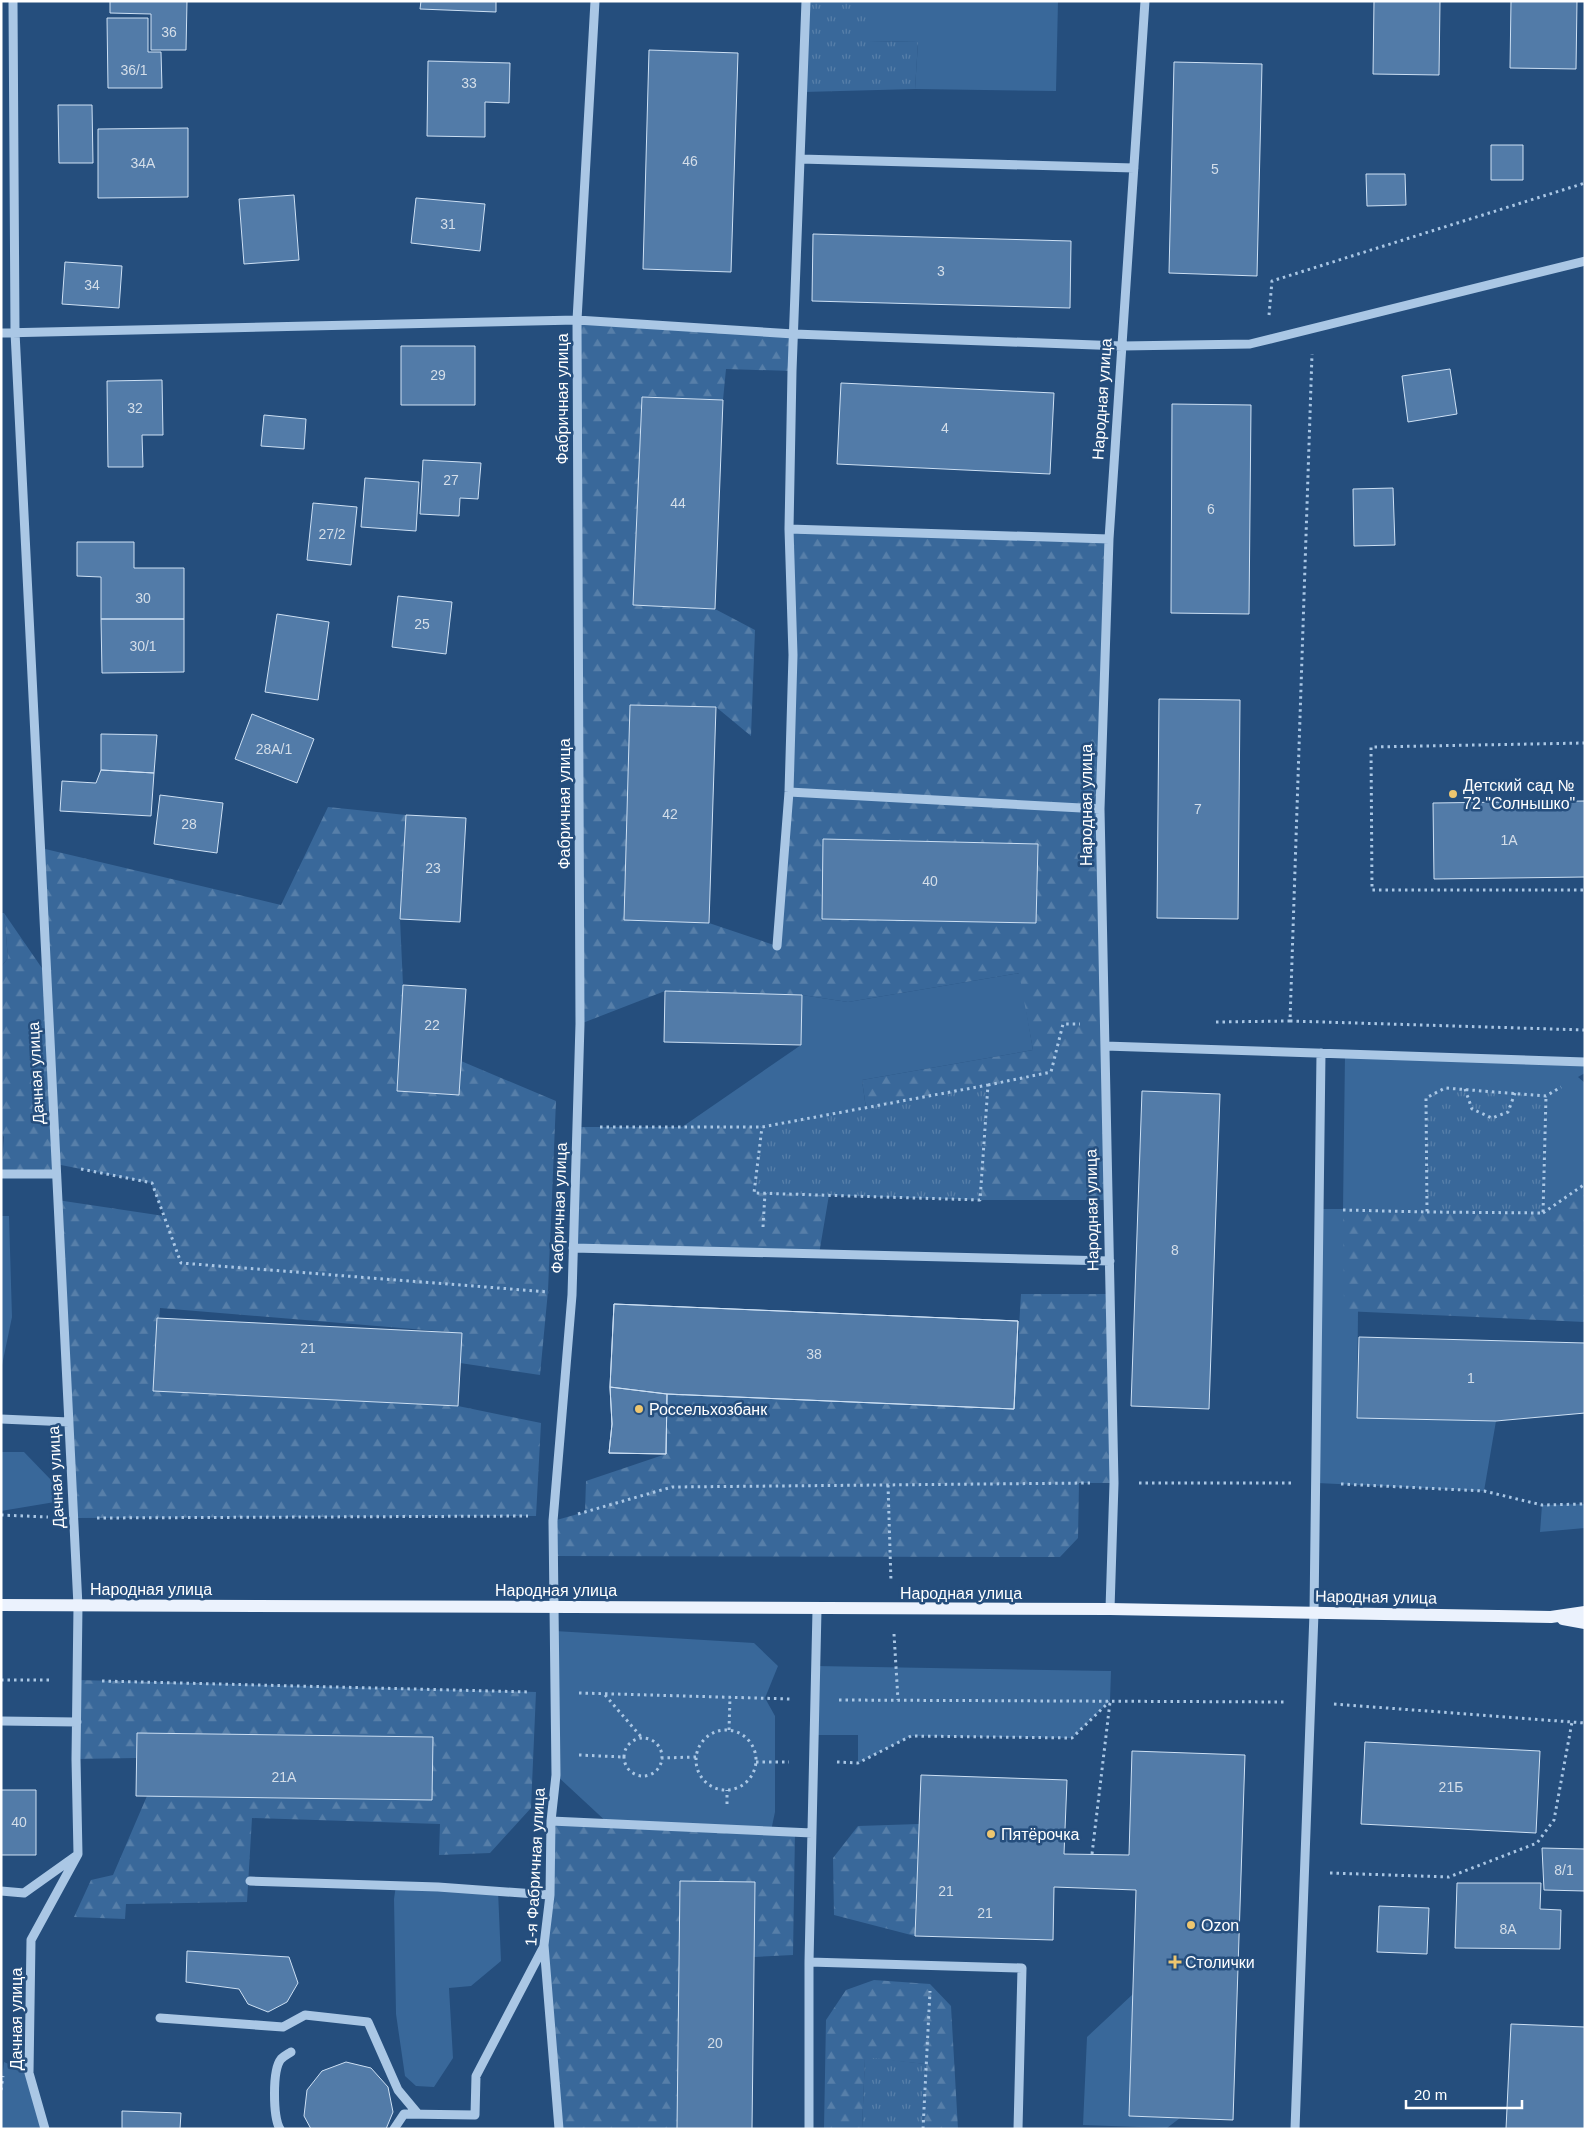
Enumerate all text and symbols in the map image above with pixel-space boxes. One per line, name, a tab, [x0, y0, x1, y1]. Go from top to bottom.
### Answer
house number: 36	[161, 24, 177, 40]
house number: 36/1	[120, 62, 148, 78]
house number: 33	[461, 75, 477, 91]
house number: 46	[682, 153, 698, 169]
house number: 34А	[131, 155, 156, 171]
house number: 5	[1211, 161, 1219, 177]
house number: 31	[440, 216, 456, 232]
house number: 3	[937, 263, 945, 279]
house number: 34	[84, 277, 100, 293]
street label: Фабричная улица	[554, 333, 571, 465]
street label: Народная улица	[1089, 337, 1115, 460]
house number: 29	[430, 367, 446, 383]
house number: 32	[127, 400, 143, 416]
house number: 4	[941, 420, 949, 436]
house number: 27	[443, 472, 459, 488]
house number: 44	[670, 495, 686, 511]
house number: 6	[1207, 501, 1215, 517]
house number: 27/2	[318, 526, 346, 542]
house number: 30	[135, 590, 151, 606]
house number: 25	[414, 616, 430, 632]
house number: 30/1	[129, 638, 157, 654]
street label: Фабричная улица	[556, 738, 573, 870]
house number: 28А/1	[256, 741, 293, 757]
street label: Народная улица	[1078, 744, 1095, 866]
place label: Детский сад № 72 "Солнышко"	[1463, 777, 1575, 812]
marker: Детский сад № 72 "Солнышко"	[1447, 788, 1459, 800]
house number: 7	[1194, 801, 1202, 817]
house number: 42	[662, 806, 678, 822]
house number: 28	[181, 816, 197, 832]
house number: 1А	[1500, 832, 1518, 848]
house number: 23	[425, 860, 441, 876]
house number: 40	[922, 873, 938, 889]
house number: 22	[424, 1017, 440, 1033]
street label: Дачная улица	[25, 1021, 47, 1125]
street label: Фабричная улица	[548, 1142, 570, 1274]
street label: Народная улица	[1082, 1149, 1102, 1271]
house number: 8	[1171, 1242, 1179, 1258]
house number: 21	[300, 1340, 316, 1356]
house number: 38	[806, 1346, 822, 1362]
house number: 1	[1467, 1370, 1475, 1386]
place label: Россельхозбанк	[649, 1401, 768, 1418]
marker: Россельхозбанк	[633, 1403, 645, 1415]
street label: Дачная улица	[45, 1425, 67, 1529]
street label: Народная улица	[90, 1581, 212, 1598]
street label: Народная улица	[495, 1582, 617, 1599]
street label: Народная улица	[900, 1585, 1022, 1602]
street label: Народная улица	[1315, 1587, 1437, 1607]
house number: 21А	[272, 1769, 297, 1785]
house number: 21Б	[1439, 1779, 1463, 1795]
street label: 1-я Фабричная улица	[522, 1787, 548, 1947]
house number: 40	[11, 1814, 27, 1830]
place label: Пятёрочка	[1001, 1826, 1080, 1843]
marker: Пятёрочка	[985, 1828, 997, 1840]
house number: 8/1	[1554, 1862, 1574, 1878]
house number: 21	[938, 1883, 954, 1899]
house number: 21	[977, 1905, 993, 1921]
place label: Ozon	[1201, 1917, 1239, 1934]
marker: Ozon	[1185, 1919, 1197, 1931]
house number: 8А	[1499, 1921, 1517, 1937]
place label: Столички	[1185, 1954, 1255, 1971]
marker: Столички	[1169, 1956, 1181, 1968]
street label: Дачная улица	[8, 1968, 25, 2070]
house number: 20	[707, 2035, 723, 2051]
scale bar	[1406, 2078, 1522, 2110]
text: 20 m	[1414, 2086, 1447, 2103]

